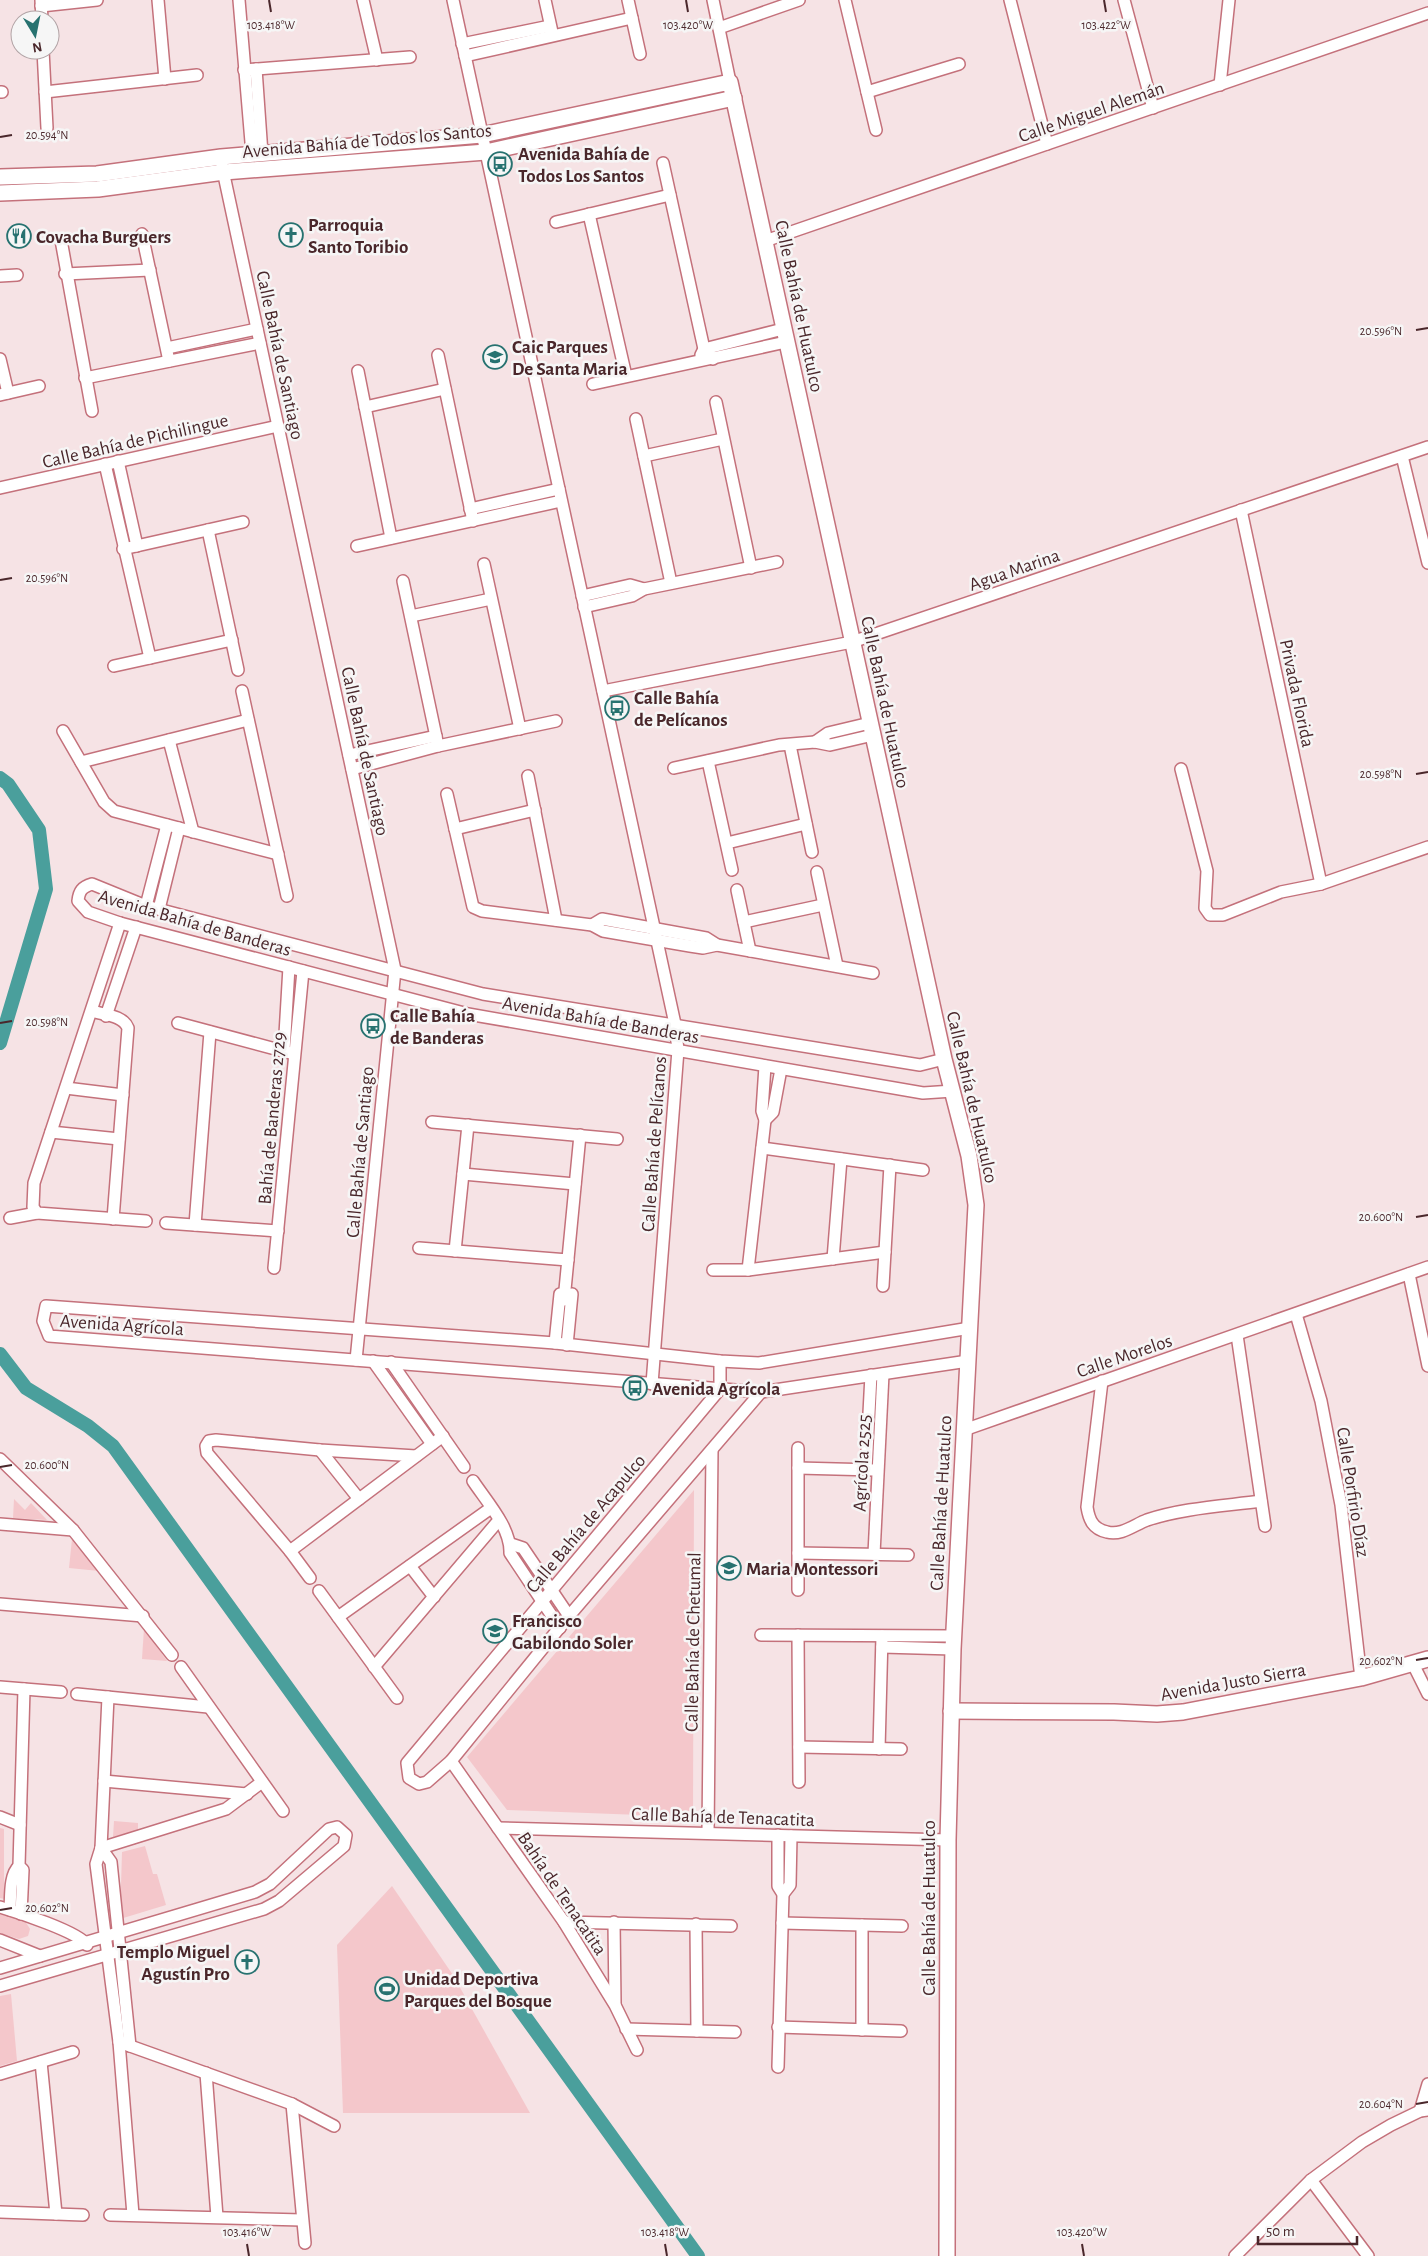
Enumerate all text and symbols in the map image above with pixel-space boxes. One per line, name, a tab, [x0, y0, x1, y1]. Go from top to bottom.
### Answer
north arrow	[10, 10, 60, 60]
text: 103.418°W	[247, 19, 295, 31]
text: 103.420°W	[663, 19, 713, 31]
text: 103.422°W	[1081, 19, 1131, 31]
text: N	[31, 39, 43, 55]
street label: Calle Miguel Alemán	[1016, 79, 1167, 146]
street label: Avenida Bahía de Todos los Santos	[242, 121, 493, 162]
text: 20.594°N	[26, 129, 68, 141]
place label: Avenida Bahía de Todos Los Santos	[518, 145, 649, 186]
bus stop icon: Avenida Bahía de Todos Los Santos	[487, 151, 513, 177]
place label: Parroquia Santo Toribio	[308, 216, 408, 257]
street label: Calle Bahía de Huatulco	[771, 219, 826, 394]
church icon: Parroquia Santo Toribio	[278, 222, 304, 248]
restaurant icon: Covacha Burguers	[6, 223, 32, 249]
place label: Covacha Burguers	[36, 228, 171, 247]
street label: Calle Bahía de Santiago	[252, 269, 307, 441]
text: 20.596°N	[1360, 325, 1402, 337]
place label: Caic Parques De Santa Maria	[512, 338, 628, 379]
school or university icon: Caic Parques De Santa Maria	[482, 344, 508, 370]
street label: Calle Bahía de Pichilingue	[41, 411, 230, 472]
street label: Agua Marina	[967, 546, 1062, 595]
text: 20.596°N	[26, 572, 68, 584]
street label: Calle Bahía de Huatulco	[857, 615, 912, 790]
street label: Privada Florida	[1276, 638, 1317, 749]
street label: Calle Bahía de Santiago	[337, 665, 392, 837]
place label: Calle Bahía de Pelícanos	[634, 689, 727, 730]
bus stop icon: Calle Bahía de Pelícanos	[604, 695, 630, 721]
text: 20.598°N	[1360, 768, 1402, 780]
street label: Avenida Bahía de Banderas	[96, 887, 293, 960]
street label: Avenida Bahía de Banderas	[501, 994, 701, 1047]
place label: Calle Bahía de Banderas	[390, 1007, 484, 1048]
street label: Calle Bahía de Huatulco	[943, 1010, 1001, 1185]
bus stop icon: Calle Bahía de Banderas	[360, 1013, 386, 1039]
text: 20.598°N	[26, 1016, 68, 1028]
street label: Bahía de Banderas 2729	[255, 1031, 290, 1205]
street label: Calle Bahía de Pelícanos	[639, 1056, 670, 1233]
street label: Calle Bahía de Santiago	[344, 1066, 377, 1239]
text: 20.600°N	[1359, 1211, 1403, 1223]
street label: Avenida Agrícola	[59, 1312, 185, 1339]
street label: Calle Morelos	[1074, 1331, 1175, 1382]
bus stop icon: Avenida Agrícola	[622, 1375, 648, 1401]
place label: Avenida Agrícola	[652, 1380, 780, 1399]
street label: Agrícola 2525	[850, 1414, 875, 1512]
street label: Calle Bahía de Huatulco	[927, 1415, 956, 1591]
street label: Calle Porfirio Díaz	[1333, 1426, 1372, 1559]
street label: Calle Bahía de Acapulco	[523, 1451, 649, 1597]
text: 20.600°N	[25, 1459, 69, 1471]
street label: Calle Bahía de Chetumal	[682, 1552, 705, 1732]
school or university icon: Maria Montessori	[716, 1555, 742, 1581]
place label: Maria Montessori	[746, 1560, 878, 1579]
place label: Francisco Gabilondo Soler	[512, 1612, 633, 1653]
school or university icon: Francisco Gabilondo Soler	[482, 1618, 508, 1644]
text: 20.602°N	[1359, 1655, 1403, 1667]
street label: Avenida Justo Sierra	[1159, 1660, 1308, 1705]
street label: Calle Bahía de Tenacatita	[631, 1805, 815, 1830]
street label: Calle Bahía de Huatulco	[920, 1820, 939, 1996]
street label: Bahía de Tenacatita	[514, 1829, 610, 1959]
text: 20.602°N	[25, 1902, 69, 1914]
place label: Templo Miguel Agustín Pro	[117, 1943, 230, 1984]
church icon: Templo Miguel Agustín Pro	[234, 1949, 260, 1975]
place label: Unidad Deportiva Parques del Bosque	[404, 1970, 552, 2011]
sports icon: Unidad Deportiva Parques del Bosque	[374, 1976, 400, 2002]
text: 20.604°N	[1359, 2098, 1403, 2110]
scale bar	[1258, 2214, 1357, 2246]
text: 50 m	[1266, 2224, 1295, 2239]
text: 103.416°W	[223, 2226, 271, 2238]
text: 103.418°W	[641, 2226, 689, 2238]
text: 103.420°W	[1057, 2226, 1107, 2238]

